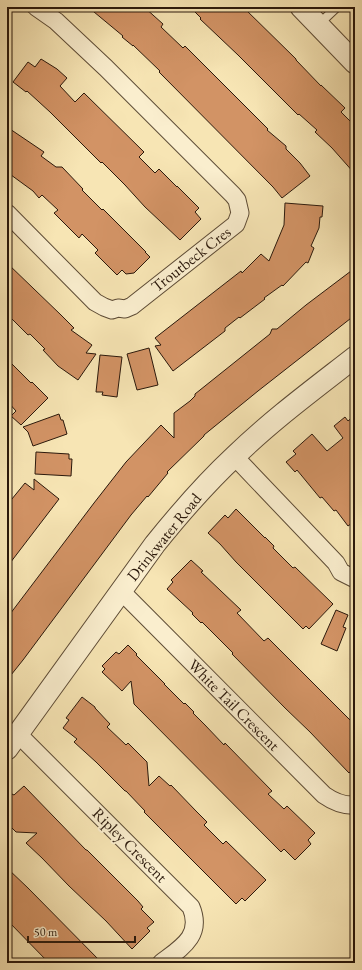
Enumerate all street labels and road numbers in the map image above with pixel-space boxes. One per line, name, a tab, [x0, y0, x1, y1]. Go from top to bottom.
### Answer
street label: Troutbeck Cres	[147, 221, 235, 297]
street label: Drinkwater Road	[122, 488, 207, 585]
street label: White Tail Crescent	[184, 655, 284, 755]
street label: Ripley Crescent	[88, 803, 172, 887]

